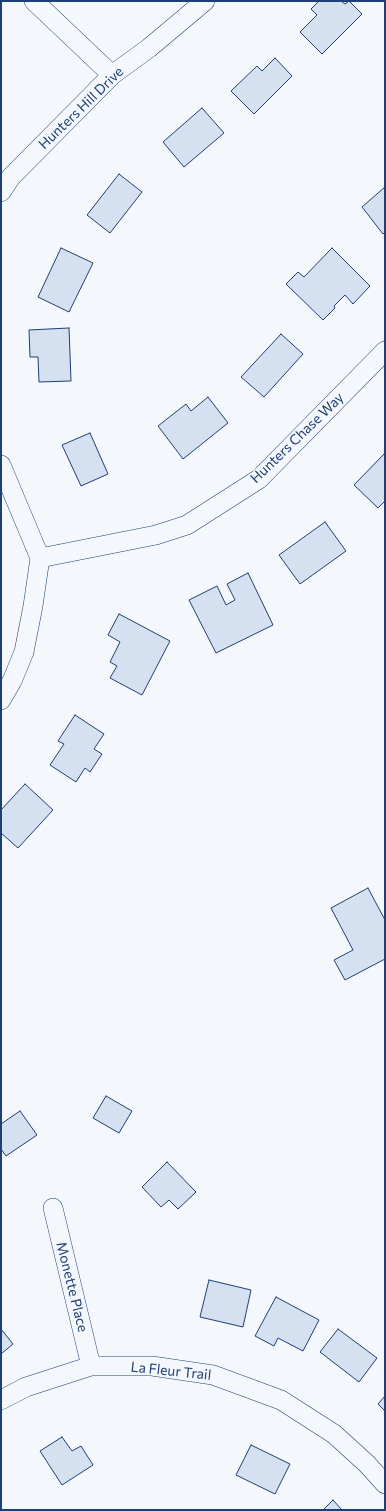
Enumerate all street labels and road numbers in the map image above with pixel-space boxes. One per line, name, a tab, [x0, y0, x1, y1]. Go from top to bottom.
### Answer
street label: Hunters Hill Drive	[35, 63, 127, 153]
street label: Hunters Chase Way	[247, 389, 347, 487]
street label: Monette Place	[53, 1240, 91, 1334]
street label: La Fleur Trail	[130, 1358, 212, 1384]

